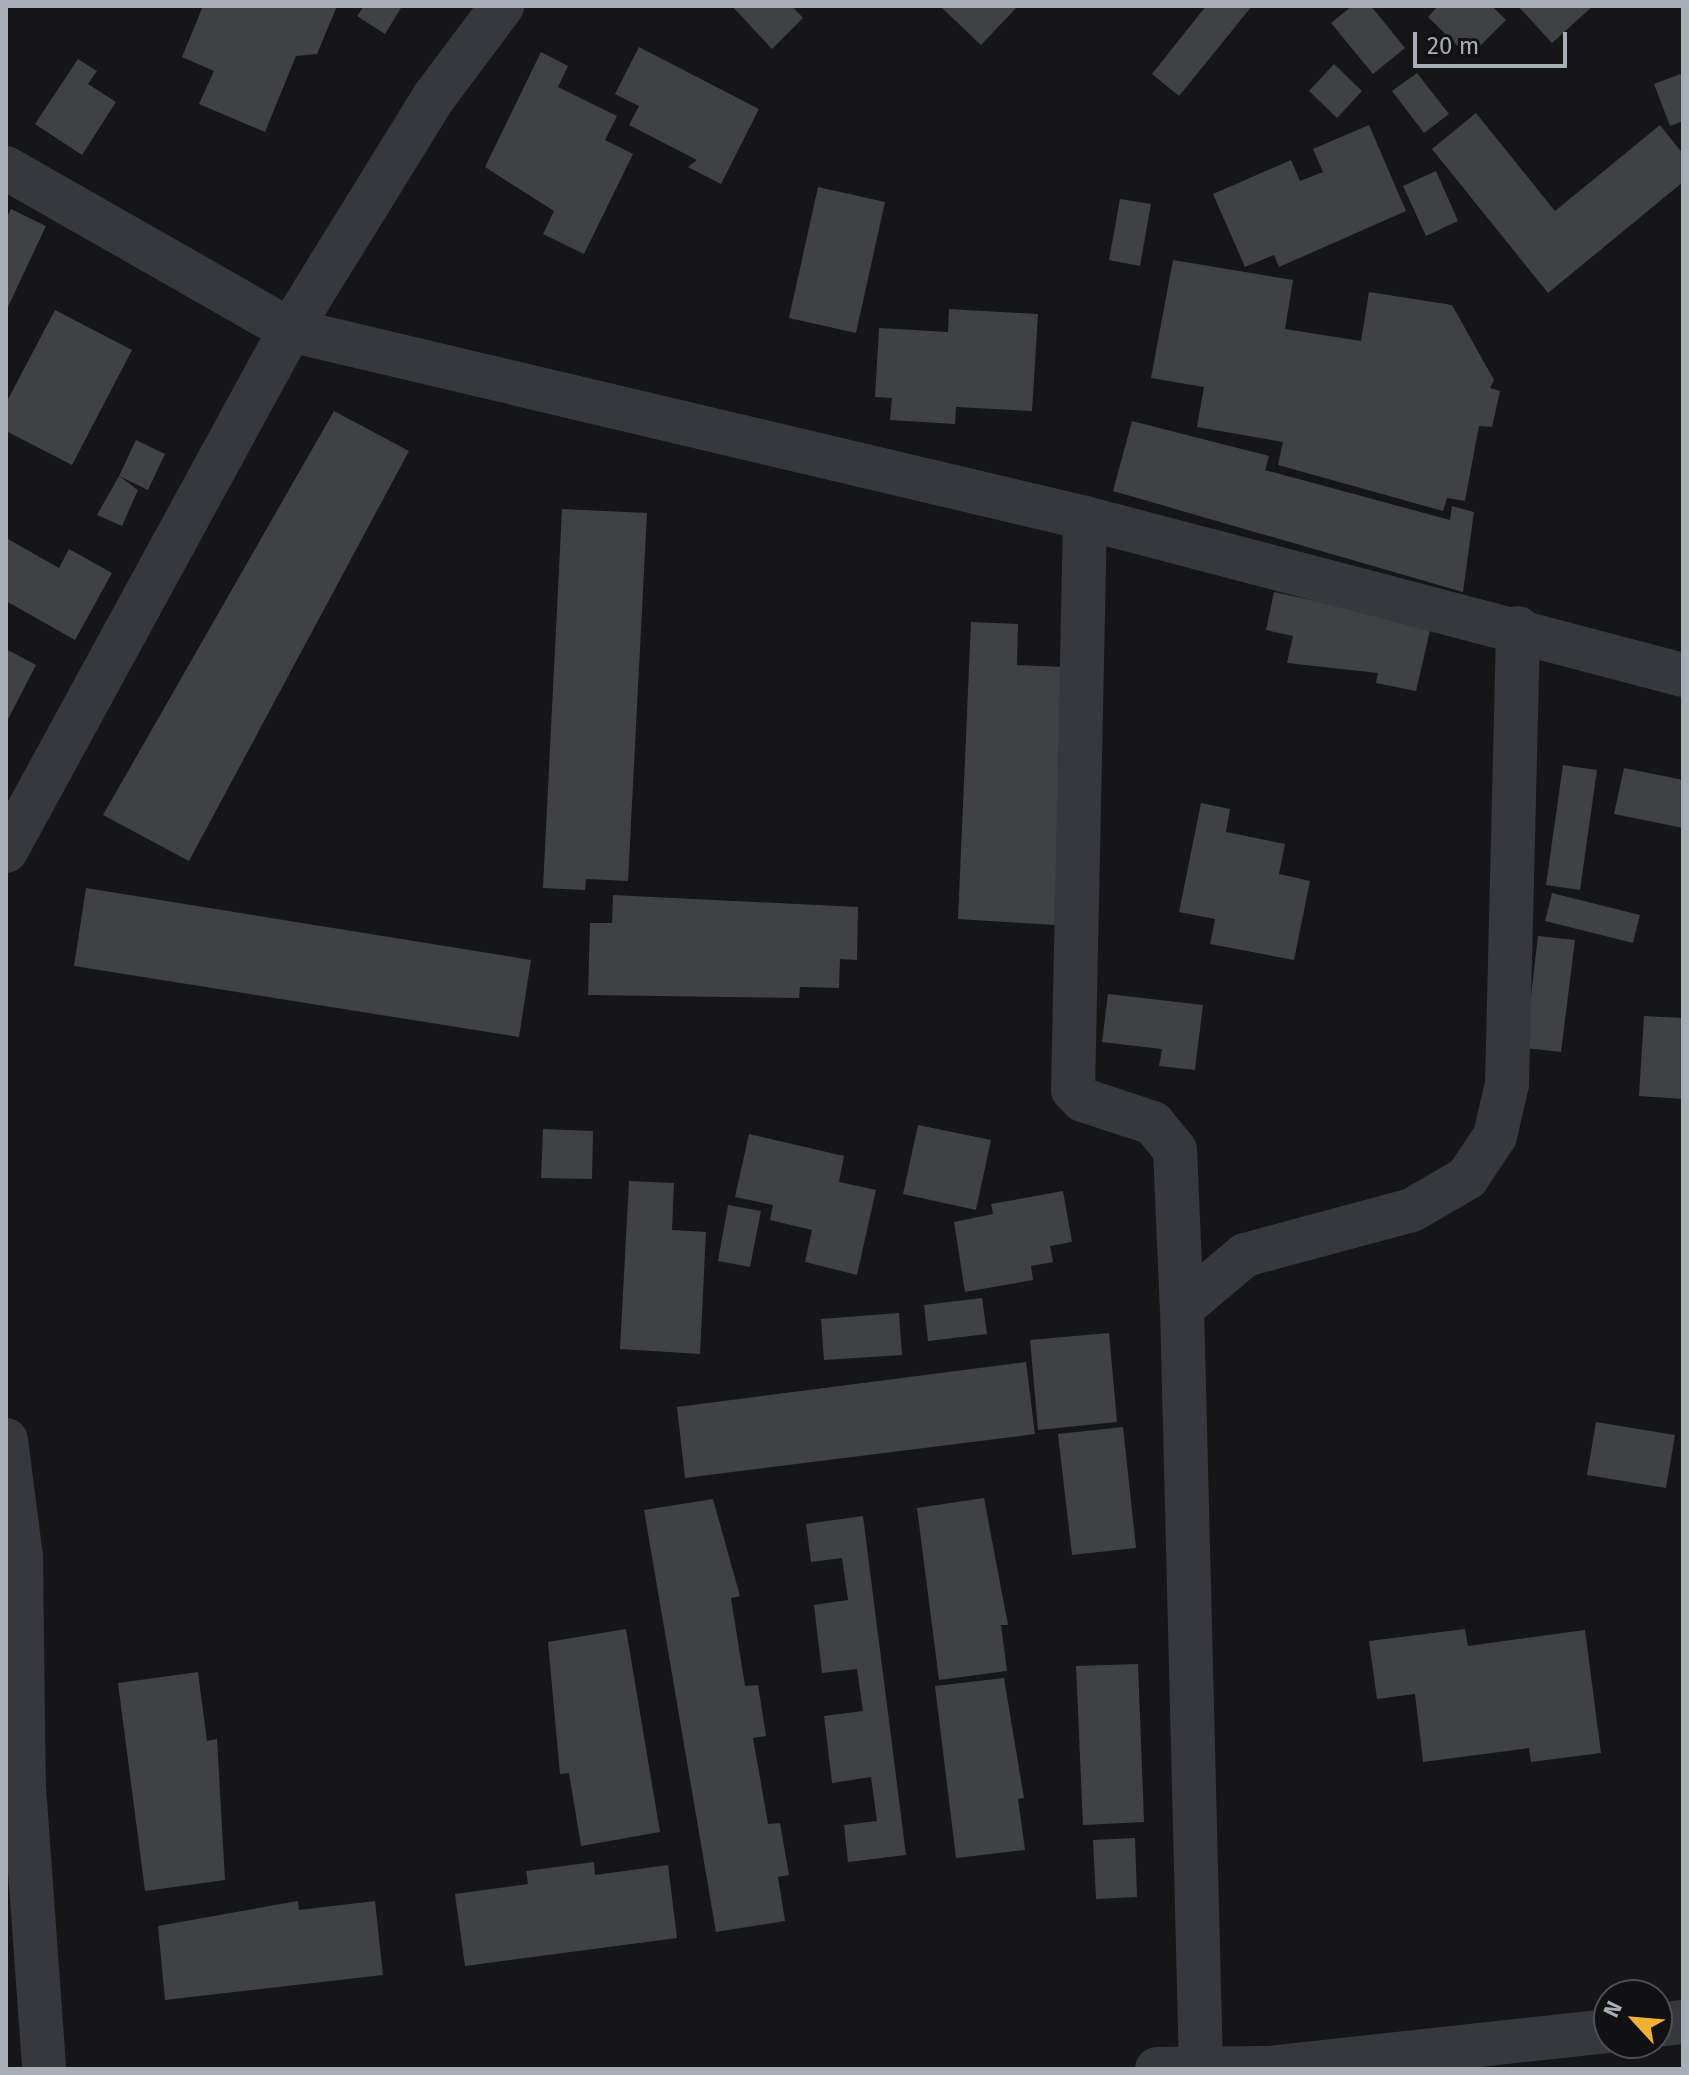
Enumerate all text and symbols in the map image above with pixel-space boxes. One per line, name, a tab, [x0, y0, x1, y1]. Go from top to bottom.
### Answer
scale bar	[1417, 16, 1571, 66]
text: 20 m	[1427, 32, 1479, 60]
north arrow	[1593, 1979, 1673, 2059]
text: N	[1597, 1997, 1628, 2022]

